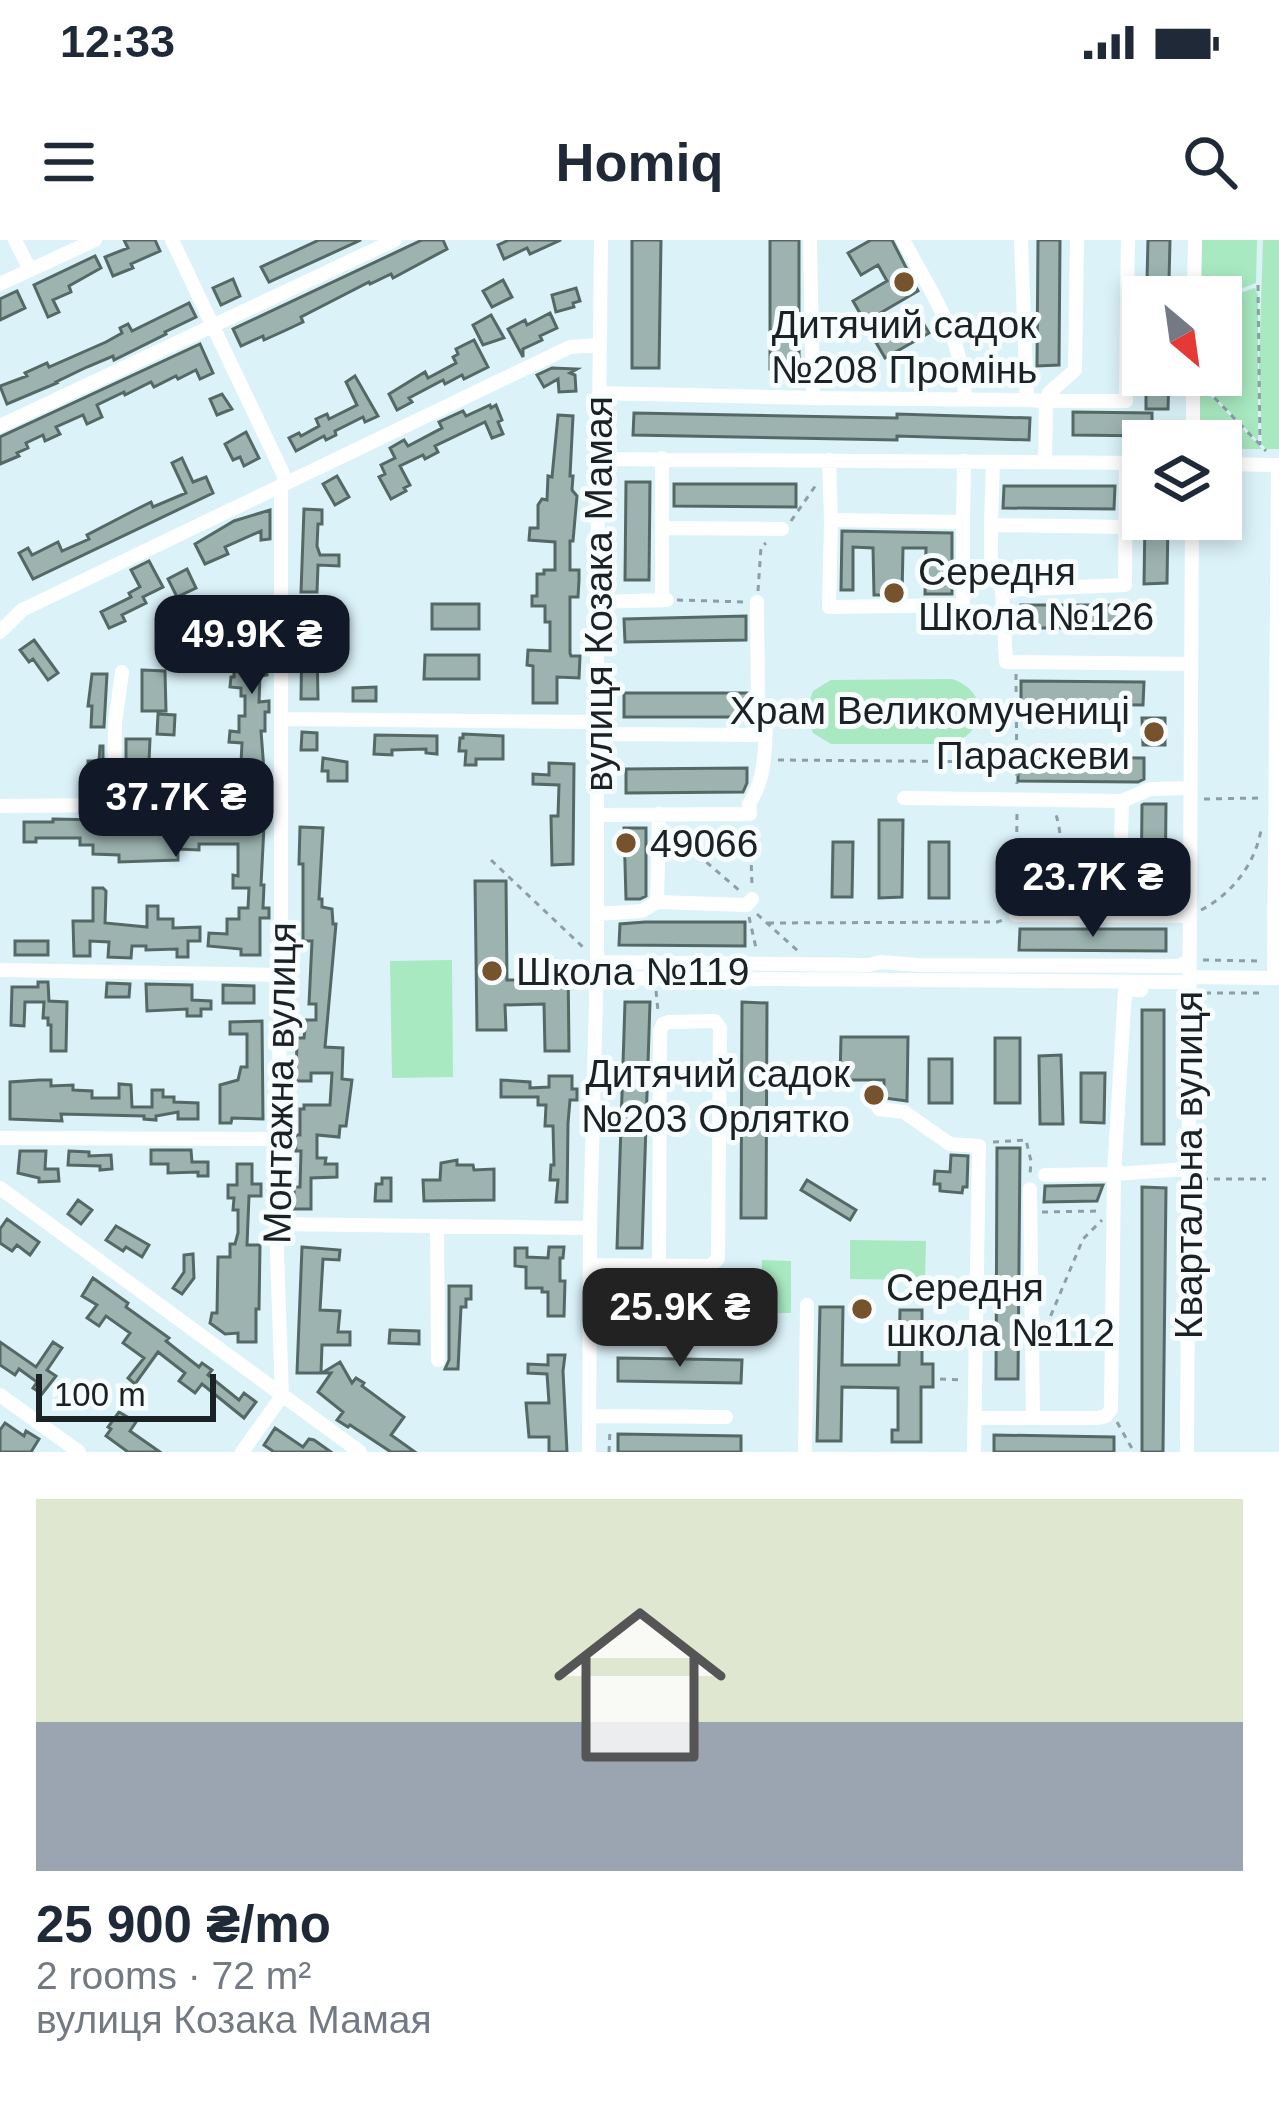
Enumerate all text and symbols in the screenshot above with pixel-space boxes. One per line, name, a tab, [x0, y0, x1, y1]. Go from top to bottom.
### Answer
text: 12:33	[60, 16, 175, 67]
icon: menu	[36, 129, 102, 195]
icon: search	[1177, 129, 1243, 195]
text: Homiq	[556, 132, 724, 192]
marker: Дитячий садок №208 Промінь	[891, 269, 917, 295]
north arrow	[1122, 276, 1242, 396]
map controls	[1122, 276, 1242, 540]
place label: Дитячий садок №208 Промінь	[771, 303, 1037, 391]
street label: вулиця Козака Мамая	[577, 396, 620, 792]
button: layers	[1122, 420, 1242, 540]
place label: Середня Школа №126	[918, 550, 1154, 638]
marker: Середня Школа №126	[881, 580, 907, 606]
pin: 49.9K ₴	[141, 595, 363, 697]
text: 49.9K ₴	[182, 612, 322, 655]
place label: Храм Великомучениці Параскеви	[730, 689, 1130, 777]
marker: Храм Великомучениці Параскеви	[1141, 719, 1167, 745]
pin: 37.7K ₴	[65, 758, 287, 860]
text: 37.7K ₴	[106, 775, 246, 818]
place label: 49066	[650, 822, 758, 865]
marker: 49066	[613, 830, 639, 856]
pin: 23.7K ₴	[982, 838, 1204, 940]
text: 23.7K ₴	[1023, 855, 1163, 898]
street label: Монтажна вулиця	[255, 922, 304, 1244]
place label: Школа №119	[516, 950, 749, 993]
marker: Школа №119	[479, 958, 505, 984]
street label: Квартальна вулиця	[1167, 991, 1210, 1339]
place label: Дитячий садок №203 Орлятко	[581, 1052, 851, 1140]
marker: Дитячий садок №203 Орлятко	[861, 1082, 887, 1108]
place label: Середня школа №112	[886, 1266, 1115, 1354]
pin: 25.9K ₴	[569, 1268, 791, 1370]
text: 25.9K ₴	[610, 1285, 750, 1328]
marker: Середня школа №112	[849, 1296, 875, 1322]
scale bar	[36, 1368, 216, 1421]
text: 100 m	[54, 1376, 146, 1413]
icon: home	[532, 1577, 748, 1793]
text: 25 900 ₴/mo	[36, 1896, 331, 1953]
text: 2 rooms · 72 m²	[36, 1954, 311, 1997]
text: вулиця Козака Мамая	[36, 1998, 432, 2041]

